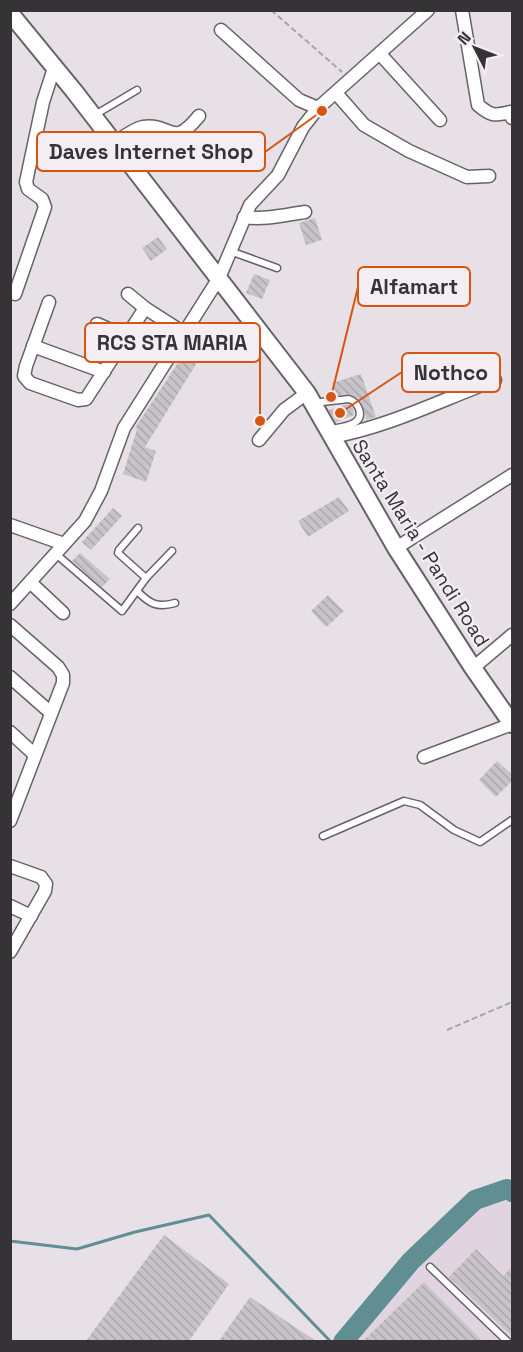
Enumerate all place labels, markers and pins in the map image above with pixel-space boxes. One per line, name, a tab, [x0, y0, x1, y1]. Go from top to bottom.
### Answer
callout: Daves Internet Shop	[37, 132, 265, 171]
callout: Alfamart	[358, 267, 470, 306]
callout: RCS STA MARIA	[85, 323, 260, 362]
callout: Nothco	[402, 353, 500, 392]

